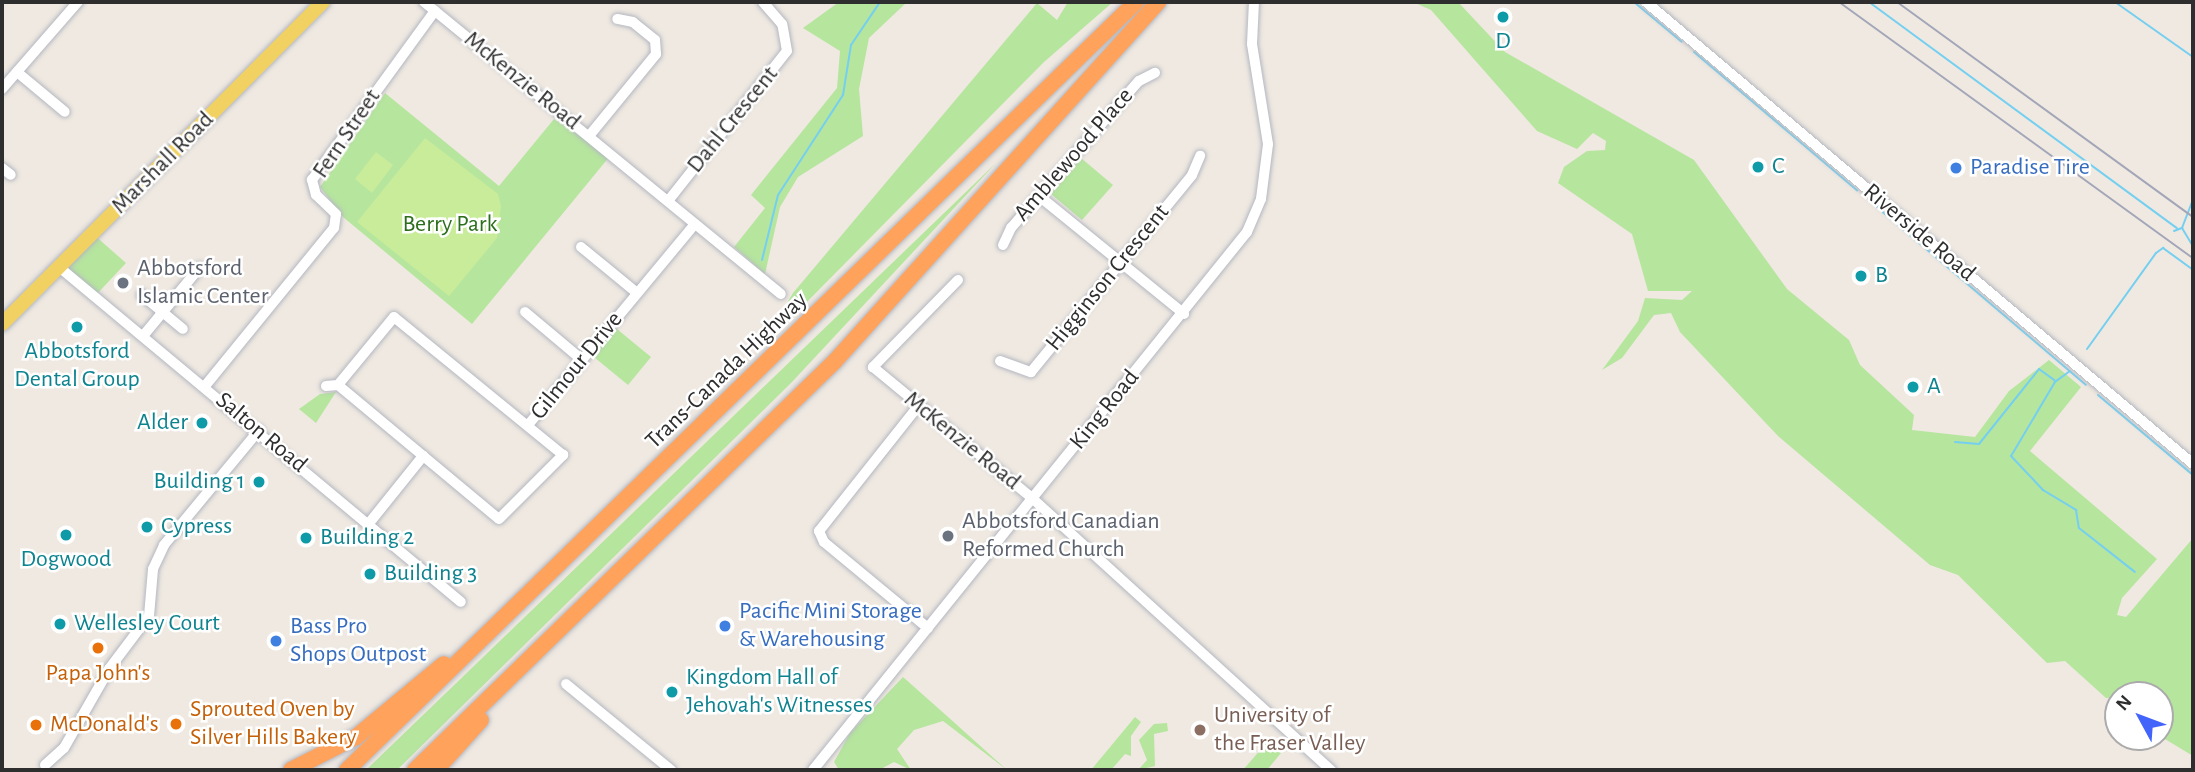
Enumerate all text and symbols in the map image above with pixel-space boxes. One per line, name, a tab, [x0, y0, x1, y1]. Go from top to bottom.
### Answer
marker: D	[1495, 9, 1511, 25]
street label: McKenzie Road	[458, 25, 586, 137]
place label: D	[1495, 28, 1511, 56]
street label: Dahl Crescent	[681, 61, 785, 179]
street label: Amblewood Place	[1008, 82, 1140, 228]
street label: Fern Street	[307, 84, 387, 184]
street label: Marshall Road	[106, 106, 220, 220]
place label: C	[1772, 153, 1784, 181]
place label: Paradise Tire	[1970, 154, 2090, 182]
marker: C	[1750, 159, 1766, 175]
marker: Paradise Tire	[1948, 160, 1964, 176]
street label: Riverside Road	[1857, 178, 1981, 288]
street label: Higginson Crescent	[1040, 199, 1176, 357]
park label: Berry Park	[402, 211, 498, 239]
place label: Abbotsford Islamic Center	[137, 255, 268, 311]
place label: B	[1875, 262, 1888, 290]
marker: B	[1853, 268, 1869, 284]
marker: Abbotsford Islamic Center	[115, 275, 131, 291]
street label: Trans-Canada Highway	[640, 286, 814, 456]
street label: Gilmour Drive	[525, 306, 629, 426]
marker: Abbotsford Dental Group	[69, 319, 85, 335]
place label: Abbotsford Dental Group	[14, 338, 140, 394]
street label: King Road	[1064, 364, 1146, 456]
place label: A	[1927, 373, 1941, 401]
marker: A	[1905, 379, 1921, 395]
street label: McKenzie Road	[898, 385, 1026, 497]
street label: Salton Road	[209, 386, 313, 480]
place label: Alder	[137, 409, 188, 437]
marker: Alder	[194, 415, 210, 431]
place label: Building 1	[154, 468, 245, 496]
marker: Building 1	[251, 474, 267, 490]
place label: Abbotsford Canadian Reformed Church	[962, 508, 1160, 564]
place label: Cypress	[161, 513, 232, 541]
marker: Cypress	[139, 519, 155, 535]
place label: Building 2	[320, 524, 414, 552]
marker: Dogwood	[58, 527, 74, 543]
marker: Abbotsford Canadian Reformed Church	[940, 528, 956, 544]
marker: Building 2	[298, 530, 314, 546]
place label: Dogwood	[21, 546, 111, 574]
place label: Building 3	[384, 560, 477, 588]
marker: Building 3	[362, 566, 378, 582]
place label: Pacific Mini Storage & Warehousing	[739, 598, 922, 654]
place label: Wellesley Court	[74, 610, 220, 638]
place label: Bass Pro Shops Outpost	[290, 613, 426, 669]
marker: Wellesley Court	[52, 616, 68, 632]
marker: Pacific Mini Storage & Warehousing	[717, 618, 733, 634]
marker: Bass Pro Shops Outpost	[268, 633, 284, 649]
marker: Papa John's	[90, 640, 106, 656]
place label: Papa John's	[46, 660, 150, 688]
place label: Kingdom Hall of Jehovah's Witnesses	[686, 664, 873, 720]
north arrow	[2104, 681, 2174, 751]
marker: Kingdom Hall of Jehovah's Witnesses	[664, 684, 680, 700]
text: N	[2113, 692, 2136, 714]
place label: Sprouted Oven by Silver Hills Bakery	[190, 696, 356, 752]
place label: University of the Fraser Valley	[1214, 702, 1365, 758]
place label: McDonald's	[50, 711, 159, 739]
marker: Sprouted Oven by Silver Hills Bakery	[168, 716, 184, 732]
marker: McDonald's	[28, 717, 44, 733]
marker: University of the Fraser Valley	[1192, 722, 1208, 738]

